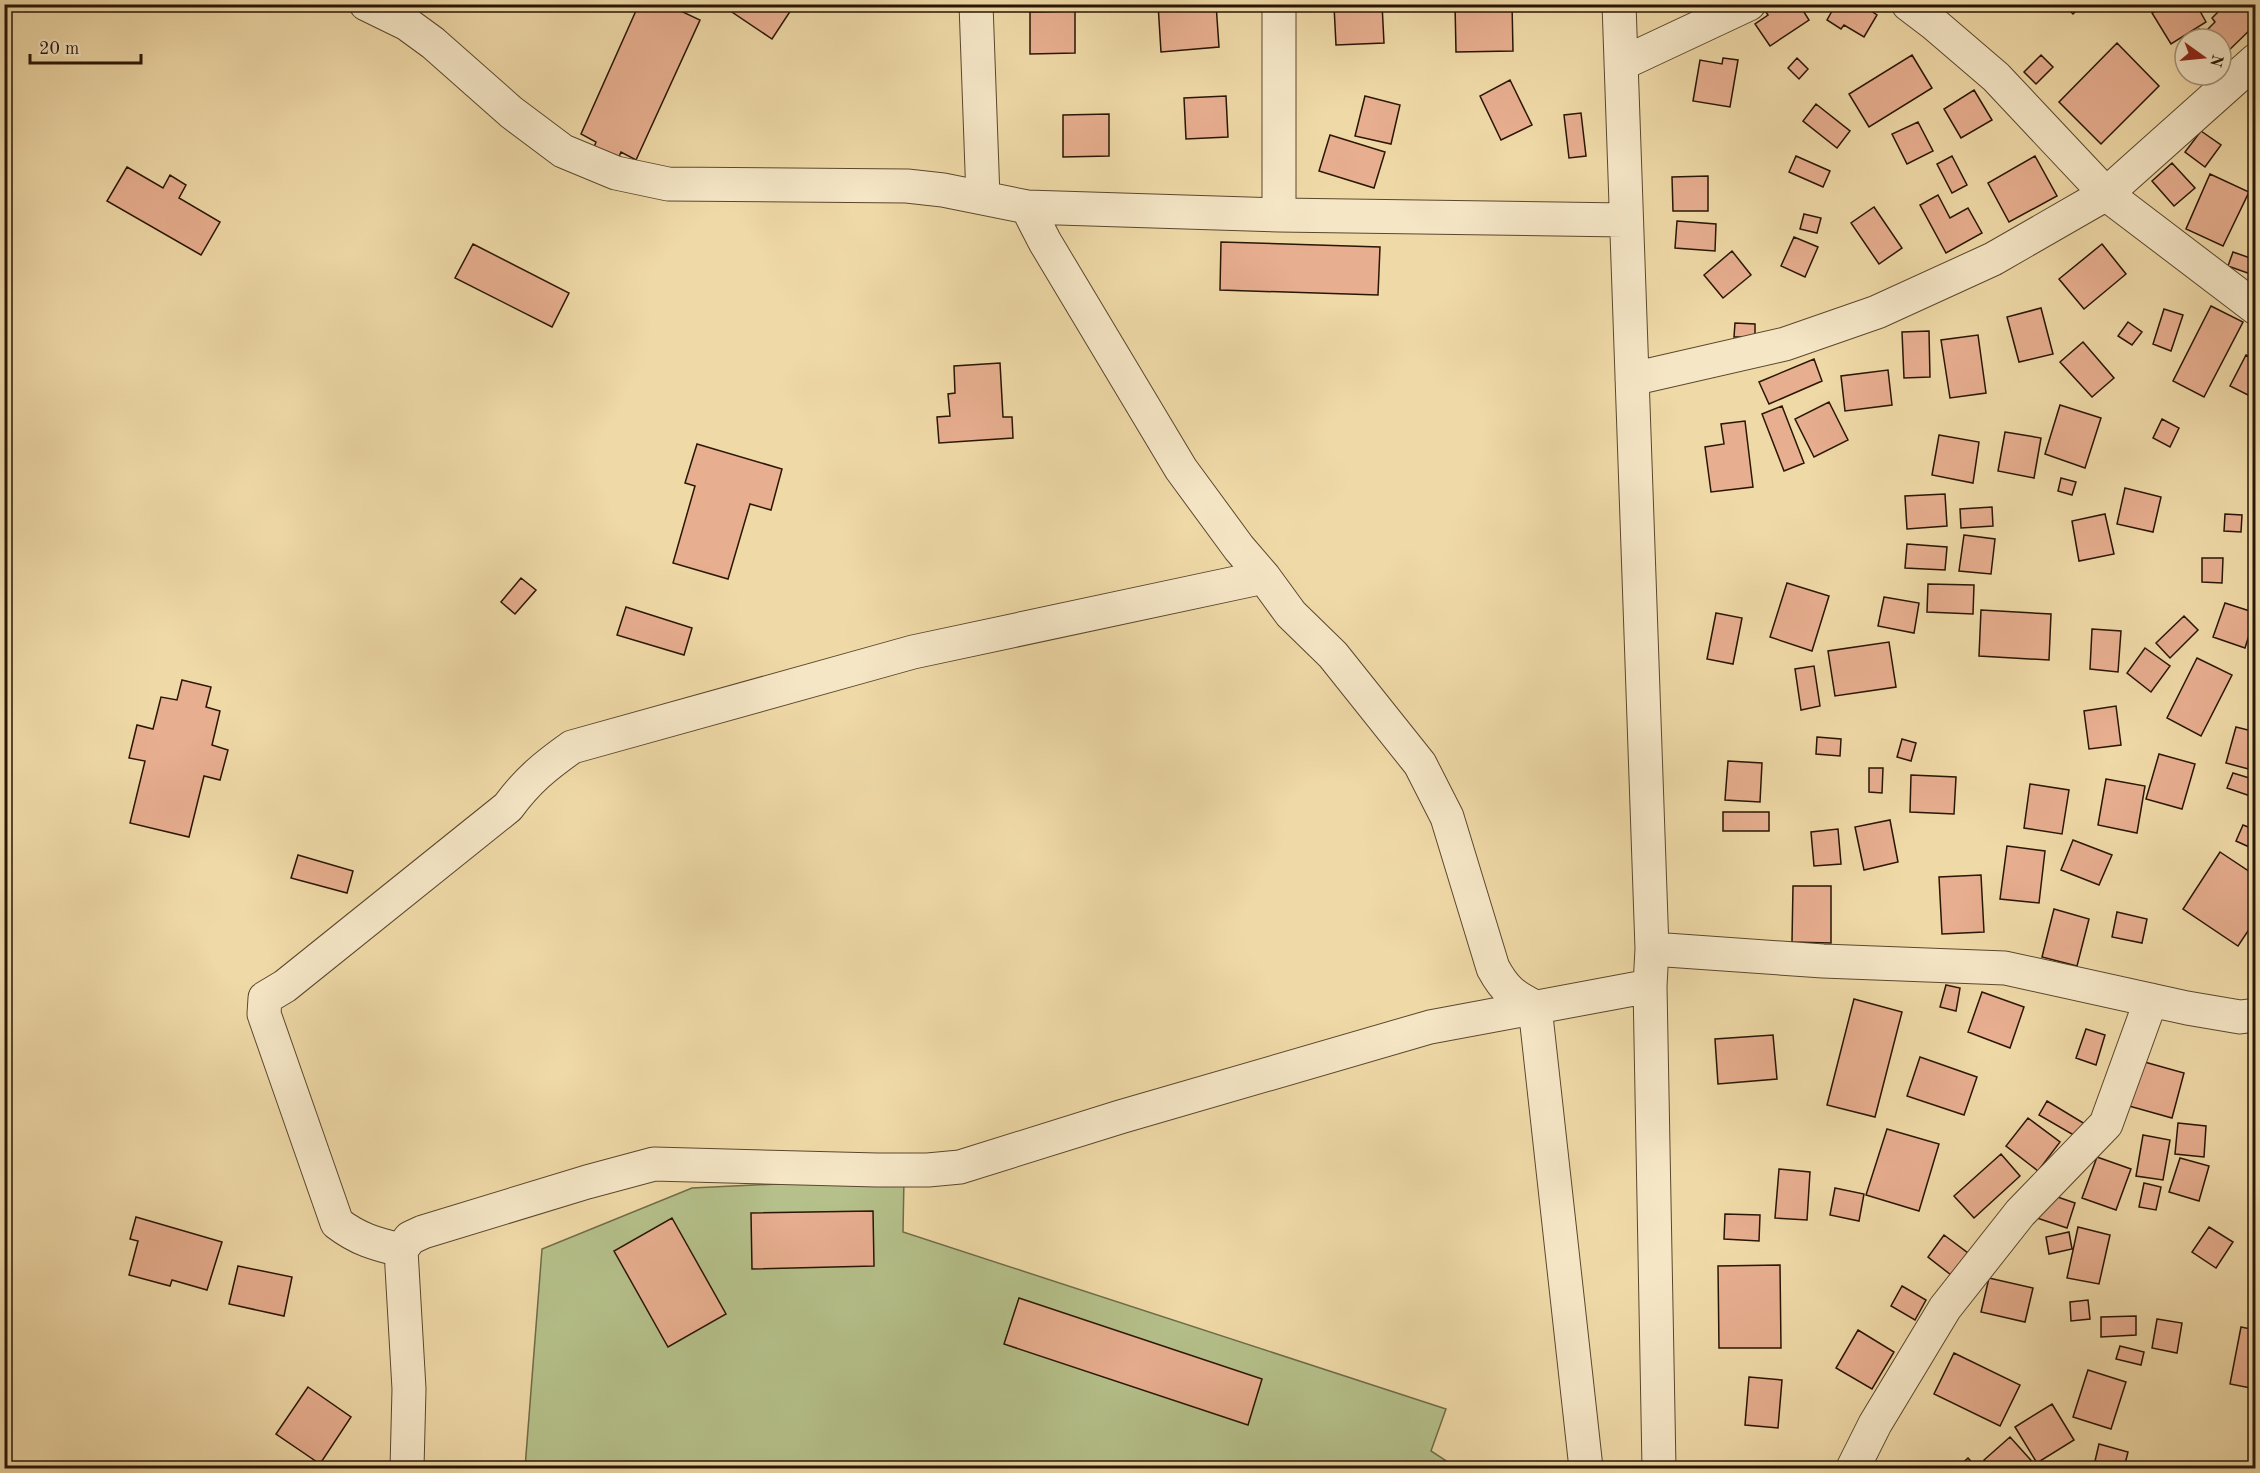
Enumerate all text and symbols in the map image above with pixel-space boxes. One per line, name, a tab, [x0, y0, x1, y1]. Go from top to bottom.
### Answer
scale bar	[30, 27, 141, 65]
north arrow	[2173, 27, 2233, 87]
text: 20 m	[39, 40, 79, 58]
text: N	[2206, 52, 2225, 69]

